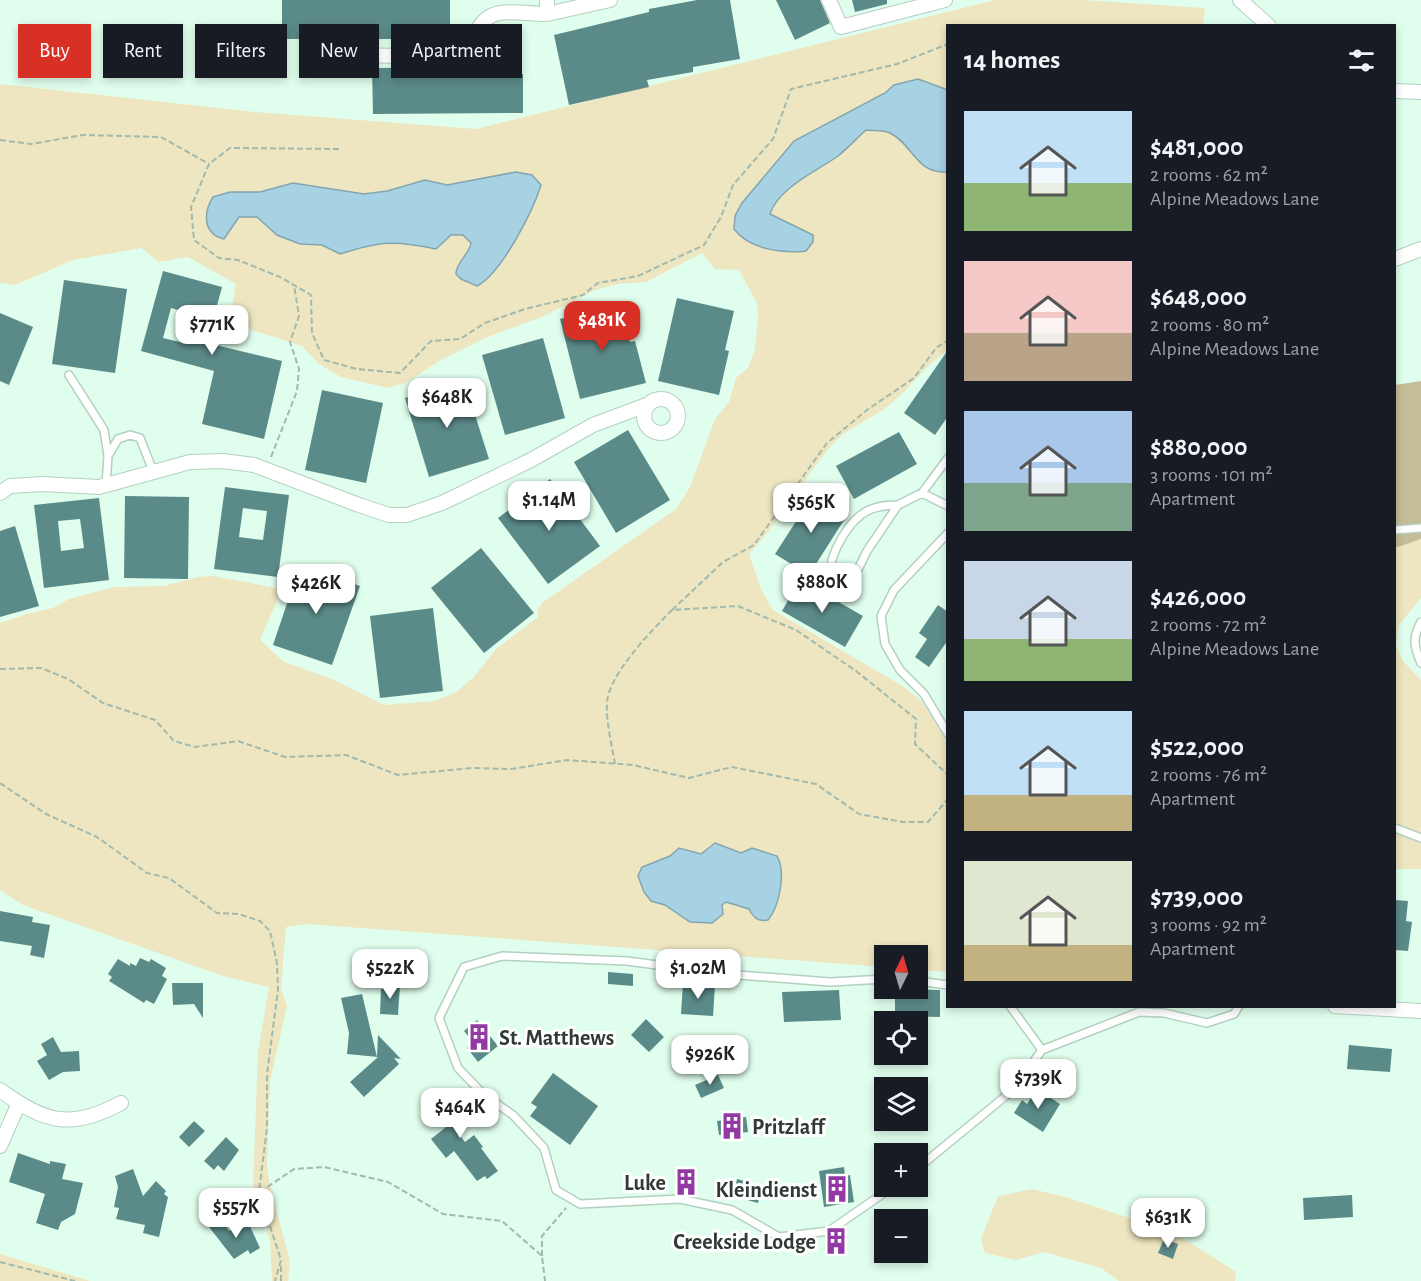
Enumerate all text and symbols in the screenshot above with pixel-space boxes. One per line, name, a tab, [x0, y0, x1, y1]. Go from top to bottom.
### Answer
chip: Buy	[18, 24, 91, 78]
chip: Rent	[103, 24, 183, 78]
chip: Filters	[195, 24, 287, 78]
chip: New	[299, 24, 379, 78]
chip: Apartment	[391, 24, 522, 78]
icon: filters	[1345, 44, 1378, 77]
text: 14 homes	[964, 47, 1060, 73]
text: $481,000	[1150, 134, 1244, 160]
icon: home	[1012, 135, 1084, 207]
text: 2 rooms · 62 m²	[1150, 165, 1268, 185]
text: Alpine Meadows Lane	[1150, 189, 1319, 209]
text: $648,000	[1150, 284, 1247, 310]
icon: home	[1012, 285, 1084, 357]
pin: $481K	[560, 301, 644, 352]
pin: $771K	[170, 305, 254, 356]
text: $481K	[578, 310, 626, 330]
text: $771K	[189, 314, 235, 334]
text: 2 rooms · 80 m²	[1150, 315, 1269, 335]
text: Alpine Meadows Lane	[1150, 339, 1319, 359]
pin: $648K	[405, 378, 489, 429]
text: $648K	[422, 387, 472, 407]
text: $880,000	[1150, 434, 1247, 460]
icon: home	[1012, 435, 1084, 507]
text: 3 rooms · 101 m²	[1150, 465, 1273, 485]
pin: $1.14M	[500, 481, 598, 532]
pin: $565K	[769, 483, 853, 534]
text: Apartment	[1150, 489, 1235, 509]
text: $1.14M	[522, 490, 576, 510]
text: $565K	[787, 492, 835, 512]
pin: $880K	[780, 563, 864, 614]
pin: $426K	[274, 564, 358, 615]
text: $880K	[797, 572, 847, 592]
text: $426K	[291, 573, 341, 593]
text: $426,000	[1150, 584, 1246, 610]
icon: home	[1012, 585, 1084, 657]
text: 2 rooms · 72 m²	[1150, 615, 1267, 635]
text: Alpine Meadows Lane	[1150, 639, 1319, 659]
text: $522,000	[1150, 734, 1244, 760]
icon: home	[1012, 735, 1084, 807]
text: 2 rooms · 76 m²	[1150, 765, 1267, 785]
text: Apartment	[1150, 789, 1235, 809]
text: $739,000	[1150, 884, 1243, 910]
icon: home	[1012, 885, 1084, 957]
text: 3 rooms · 92 m²	[1150, 915, 1267, 935]
text: Apartment	[1150, 939, 1235, 959]
north arrow	[874, 945, 928, 999]
map controls	[874, 945, 928, 1263]
pin: $522K	[348, 949, 432, 1000]
pin: $1.02M	[649, 949, 747, 1000]
text: $522K	[366, 958, 414, 978]
text: $1.02M	[670, 958, 726, 978]
button: locate	[874, 1011, 928, 1065]
building icon: St. Matthews	[464, 1022, 494, 1052]
place label: St. Matthews	[499, 1027, 614, 1049]
pin: $926K	[668, 1035, 752, 1086]
text: $926K	[685, 1044, 735, 1064]
pin: $739K	[996, 1059, 1080, 1110]
text: $739K	[1014, 1068, 1062, 1088]
button: layers	[874, 1077, 928, 1131]
pin: $464K	[418, 1088, 502, 1139]
text: $464K	[435, 1097, 485, 1117]
building icon: Pritzlaff	[717, 1111, 747, 1141]
place label: Pritzlaff	[752, 1116, 826, 1138]
button: +	[874, 1143, 928, 1197]
building icon: Luke	[671, 1167, 701, 1197]
place label: Luke	[624, 1172, 666, 1194]
building icon: Kleindienst	[822, 1174, 852, 1204]
place label: Kleindienst	[715, 1179, 818, 1201]
pin: $557K	[194, 1188, 278, 1239]
text: $557K	[213, 1197, 259, 1217]
pin: $631K	[1126, 1198, 1210, 1249]
text: $631K	[1145, 1207, 1191, 1227]
button: −	[874, 1209, 928, 1263]
building icon: Creekside Lodge	[821, 1226, 851, 1256]
place label: Creekside Lodge	[673, 1231, 816, 1253]

